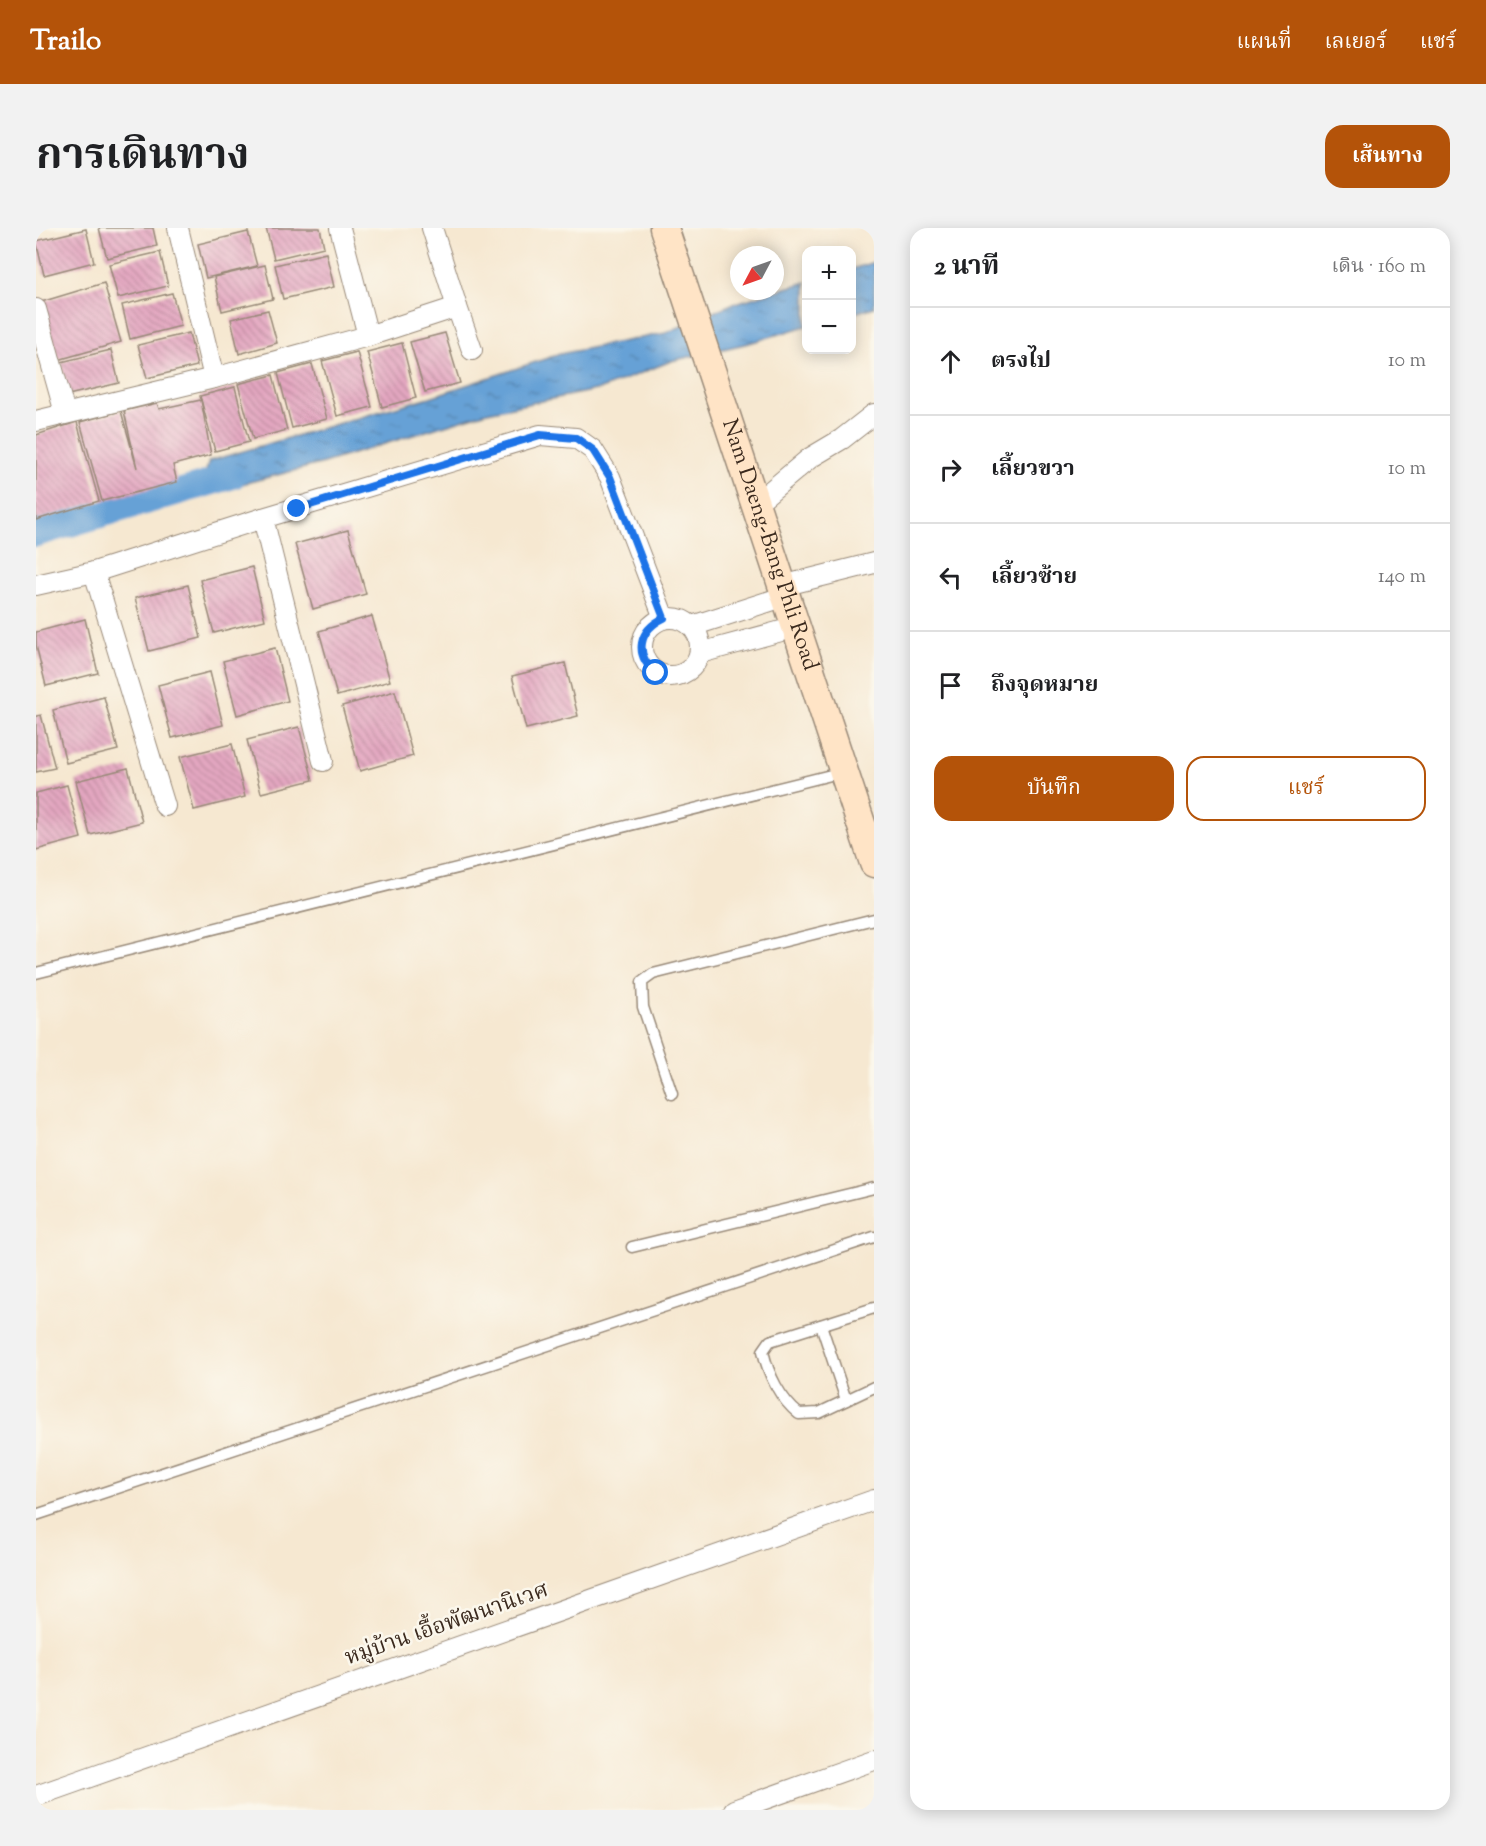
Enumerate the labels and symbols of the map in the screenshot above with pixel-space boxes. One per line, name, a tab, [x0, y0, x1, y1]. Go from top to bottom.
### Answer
north arrow	[730, 246, 784, 300]
street label: Nam Daeng-Bang Phli Road	[712, 415, 825, 675]
route end	[283, 495, 309, 521]
route start	[642, 659, 668, 685]
street label: หมู่บ้าน เอื้อพัฒนานิเวศ	[340, 1572, 553, 1675]

